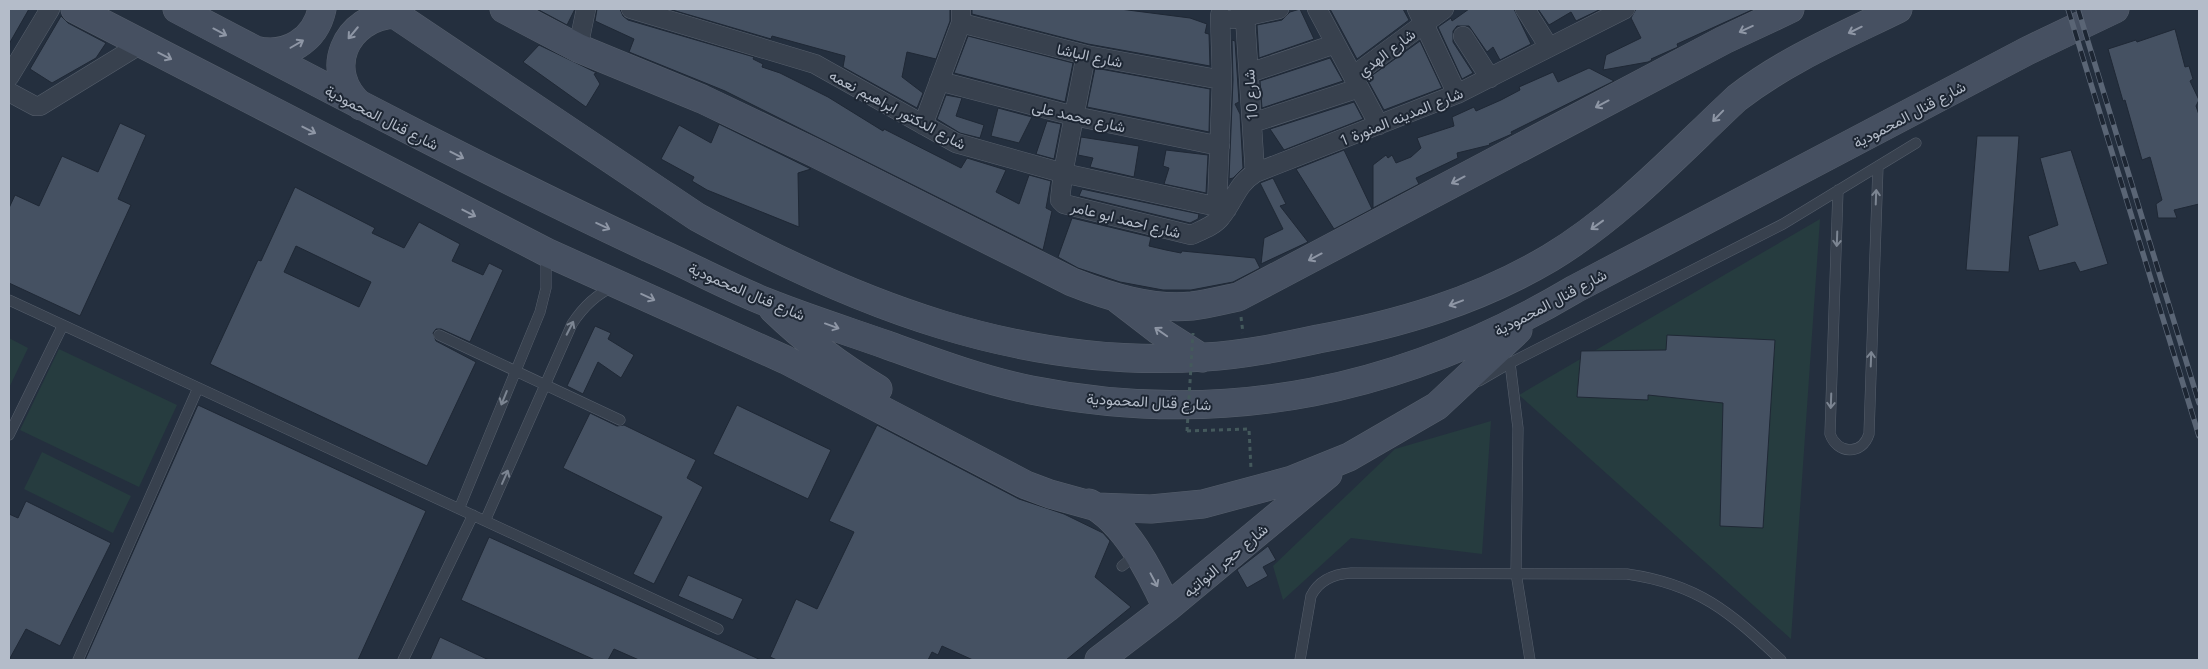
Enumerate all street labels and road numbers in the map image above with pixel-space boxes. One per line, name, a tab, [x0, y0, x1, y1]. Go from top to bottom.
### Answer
street label: شارع الهدي	[1353, 23, 1422, 84]
street label: شارع الباشا	[1055, 38, 1125, 74]
street label: شارع الدكتور ابراهيم نعمه	[825, 64, 970, 155]
street label: شارع 10	[1238, 68, 1264, 121]
street label: شارع قنال المحمودية	[1849, 76, 1970, 154]
street label: شارع قنال المحمودية	[321, 80, 442, 156]
street label: شارع المدينه المنورة 1	[1336, 82, 1467, 152]
street label: شارع محمد على	[1030, 96, 1128, 138]
street label: شارع احمد ابو عامر	[1068, 195, 1183, 244]
street label: شارع قنال المحمودية	[685, 257, 809, 327]
street label: شارع قنال المحمودية	[1490, 264, 1611, 342]
street label: شارع قنال المحمودية	[1086, 388, 1212, 416]
street label: شارع حجر النواتيه	[1178, 519, 1273, 603]

